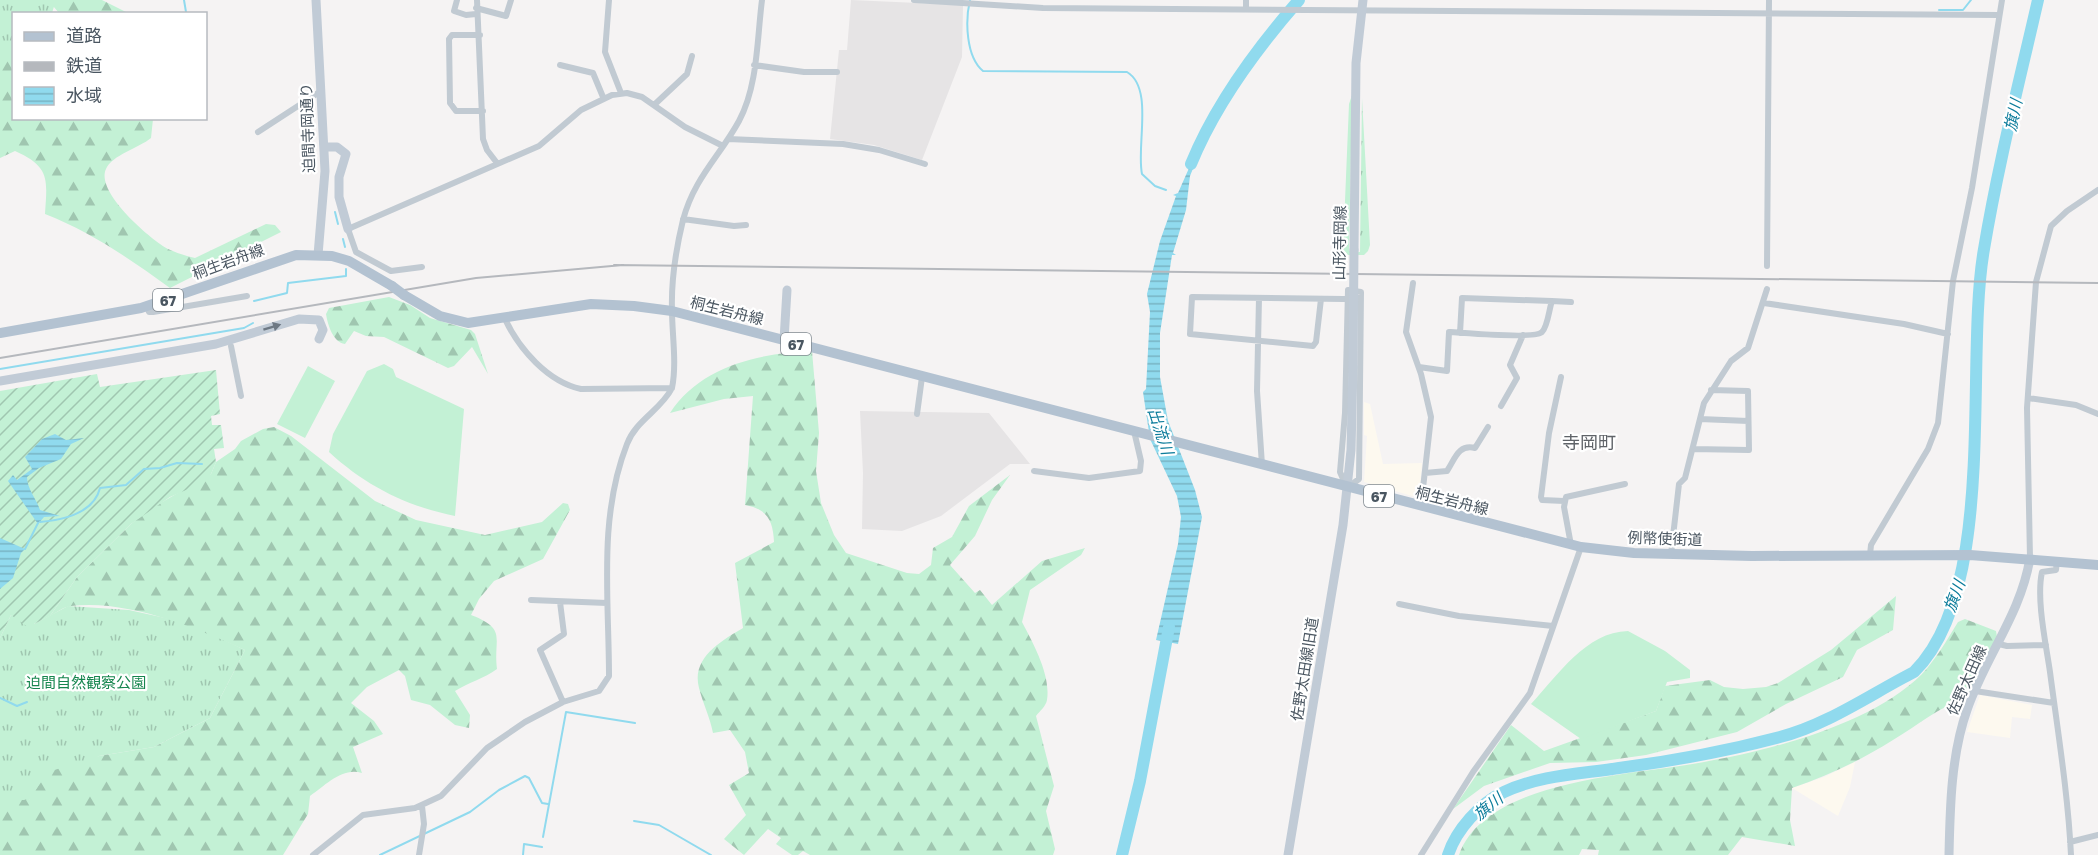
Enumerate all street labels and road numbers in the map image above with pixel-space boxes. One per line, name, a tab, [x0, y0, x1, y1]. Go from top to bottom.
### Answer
street label: 迫間寺岡通り	[296, 83, 318, 173]
street label: 山形寺岡線	[1329, 205, 1349, 281]
street label: 桐生岩舟線	[190, 240, 266, 282]
road number: 67	[153, 289, 183, 311]
street label: 桐生岩舟線	[688, 292, 766, 328]
road number: 67	[781, 333, 811, 355]
street label: 桐生岩舟線	[1413, 482, 1491, 518]
road number: 67	[1364, 485, 1394, 507]
street label: 例幣使街道	[1627, 528, 1703, 548]
street label: 佐野太田線旧道	[1287, 616, 1321, 722]
street label: 佐野太田線	[1943, 642, 1989, 718]

